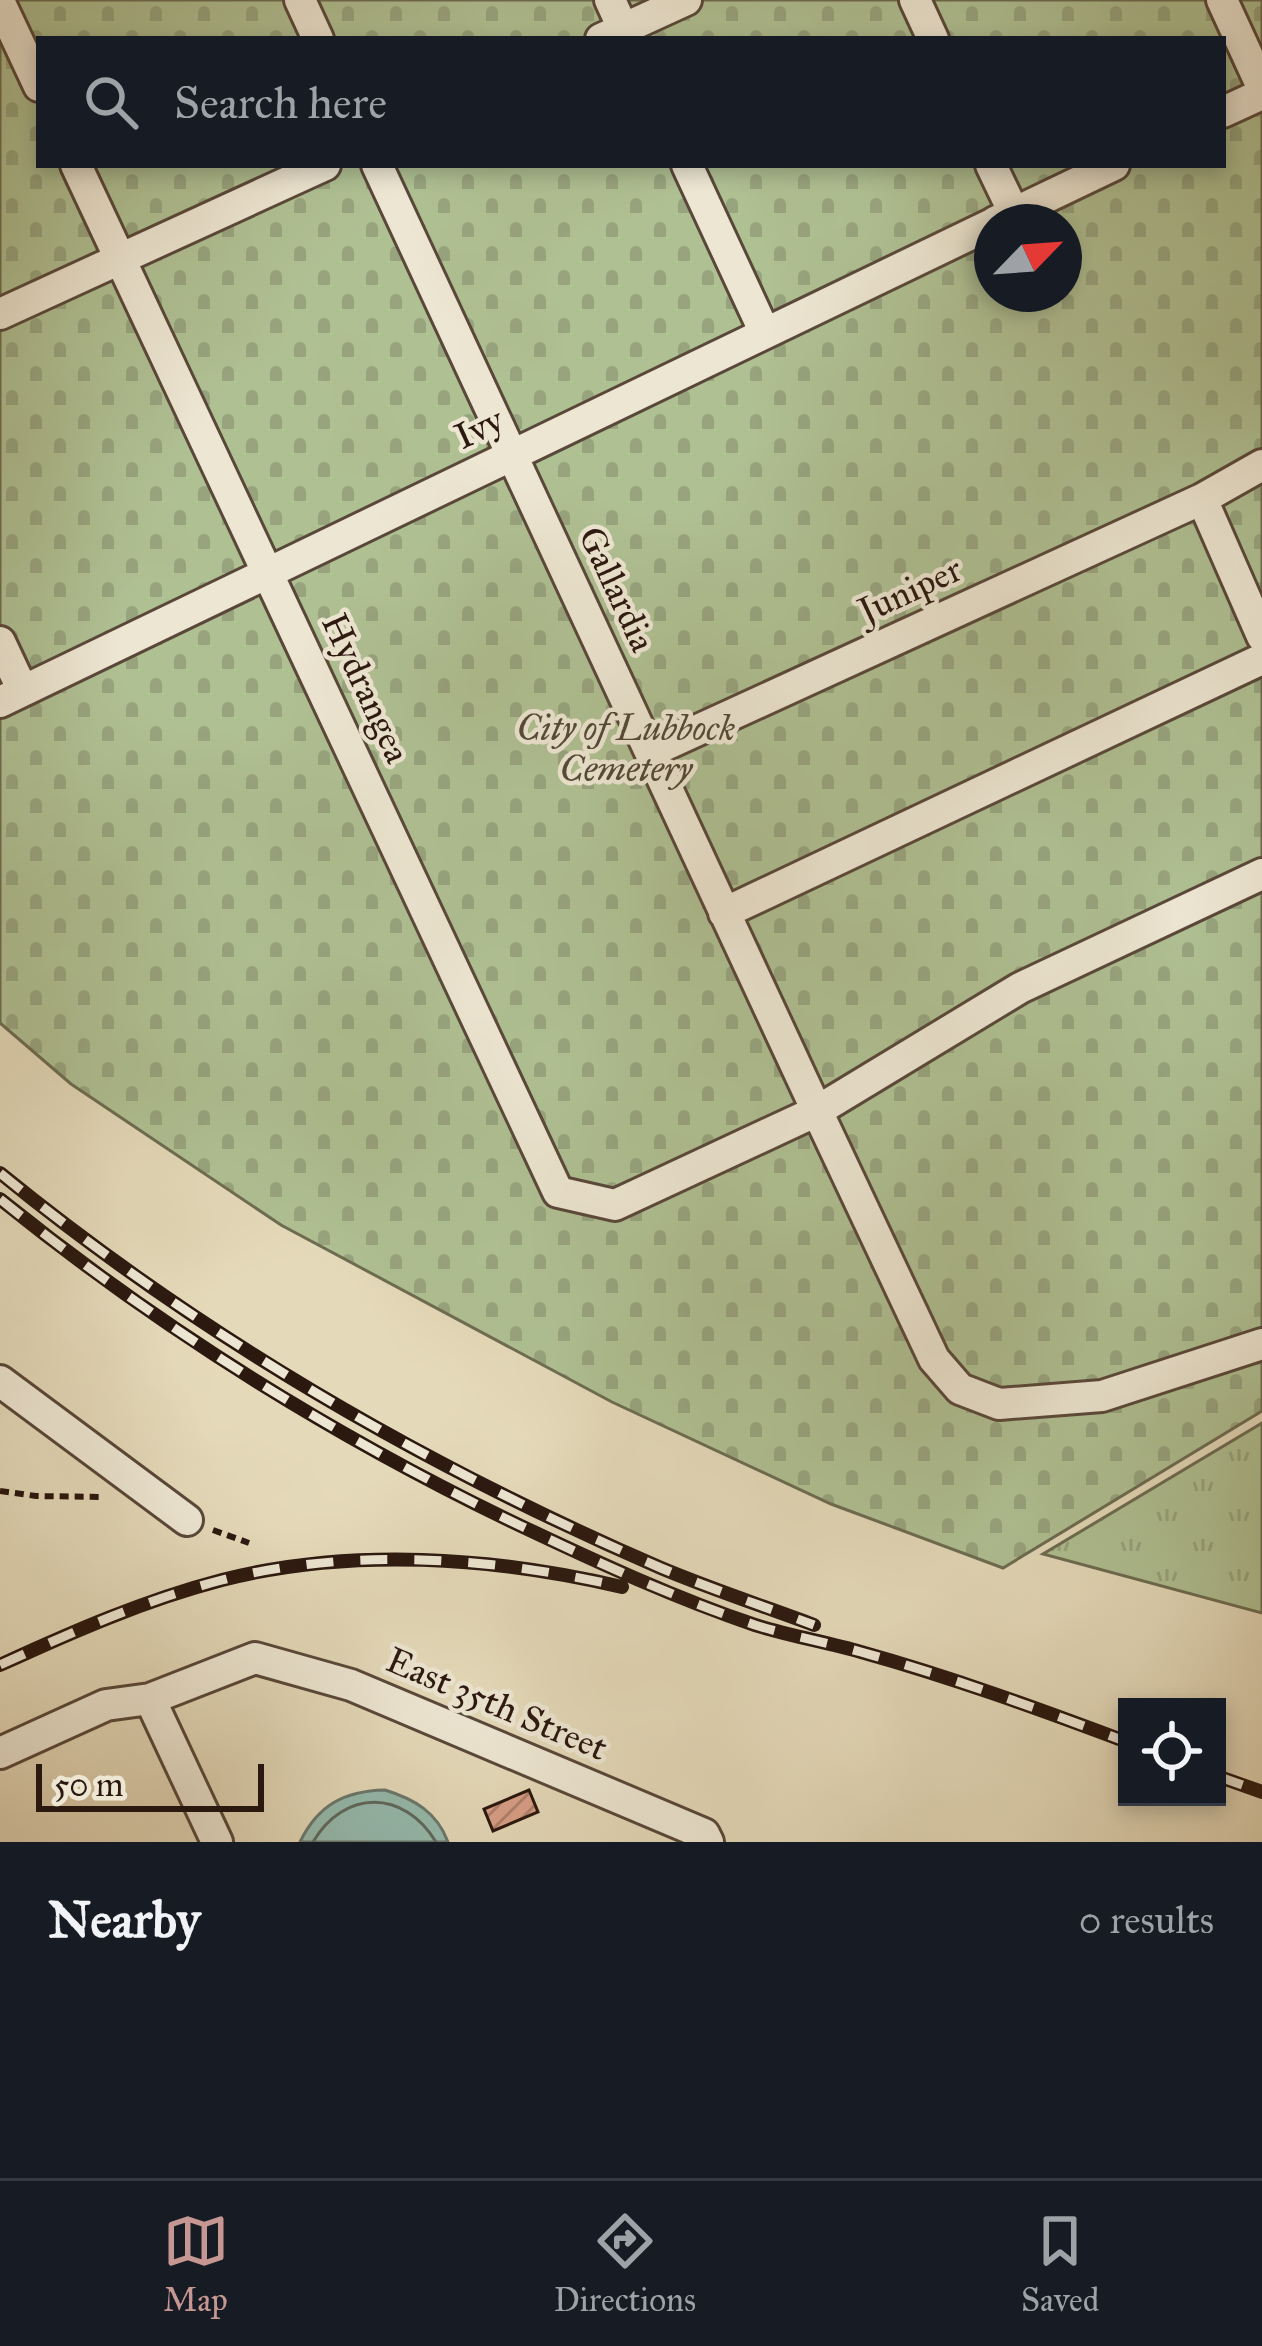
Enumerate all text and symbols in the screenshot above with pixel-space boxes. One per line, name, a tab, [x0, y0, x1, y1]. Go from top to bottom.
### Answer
search box	[36, 36, 1226, 168]
icon: search	[78, 69, 144, 135]
text: Search here	[174, 75, 387, 130]
north arrow	[974, 204, 1082, 312]
street label: Ivy	[447, 397, 512, 458]
street label: Gallardia	[569, 520, 665, 659]
street label: Juniper	[848, 547, 969, 635]
street label: Hydrangea	[312, 606, 420, 771]
park label: City of Lubbock Cemetery	[517, 706, 735, 791]
street label: East 35th Street	[380, 1638, 614, 1770]
map controls	[1118, 1698, 1226, 1806]
button: locate	[1118, 1698, 1226, 1806]
scale bar	[36, 1758, 264, 1811]
text: 50 m	[54, 1765, 123, 1805]
text: Nearby	[48, 1889, 200, 1951]
text: 0 results	[1079, 1896, 1214, 1944]
tab: Map	[163, 2208, 229, 2320]
tab: Directions	[554, 2208, 696, 2320]
tab: Saved	[1021, 2208, 1099, 2320]

